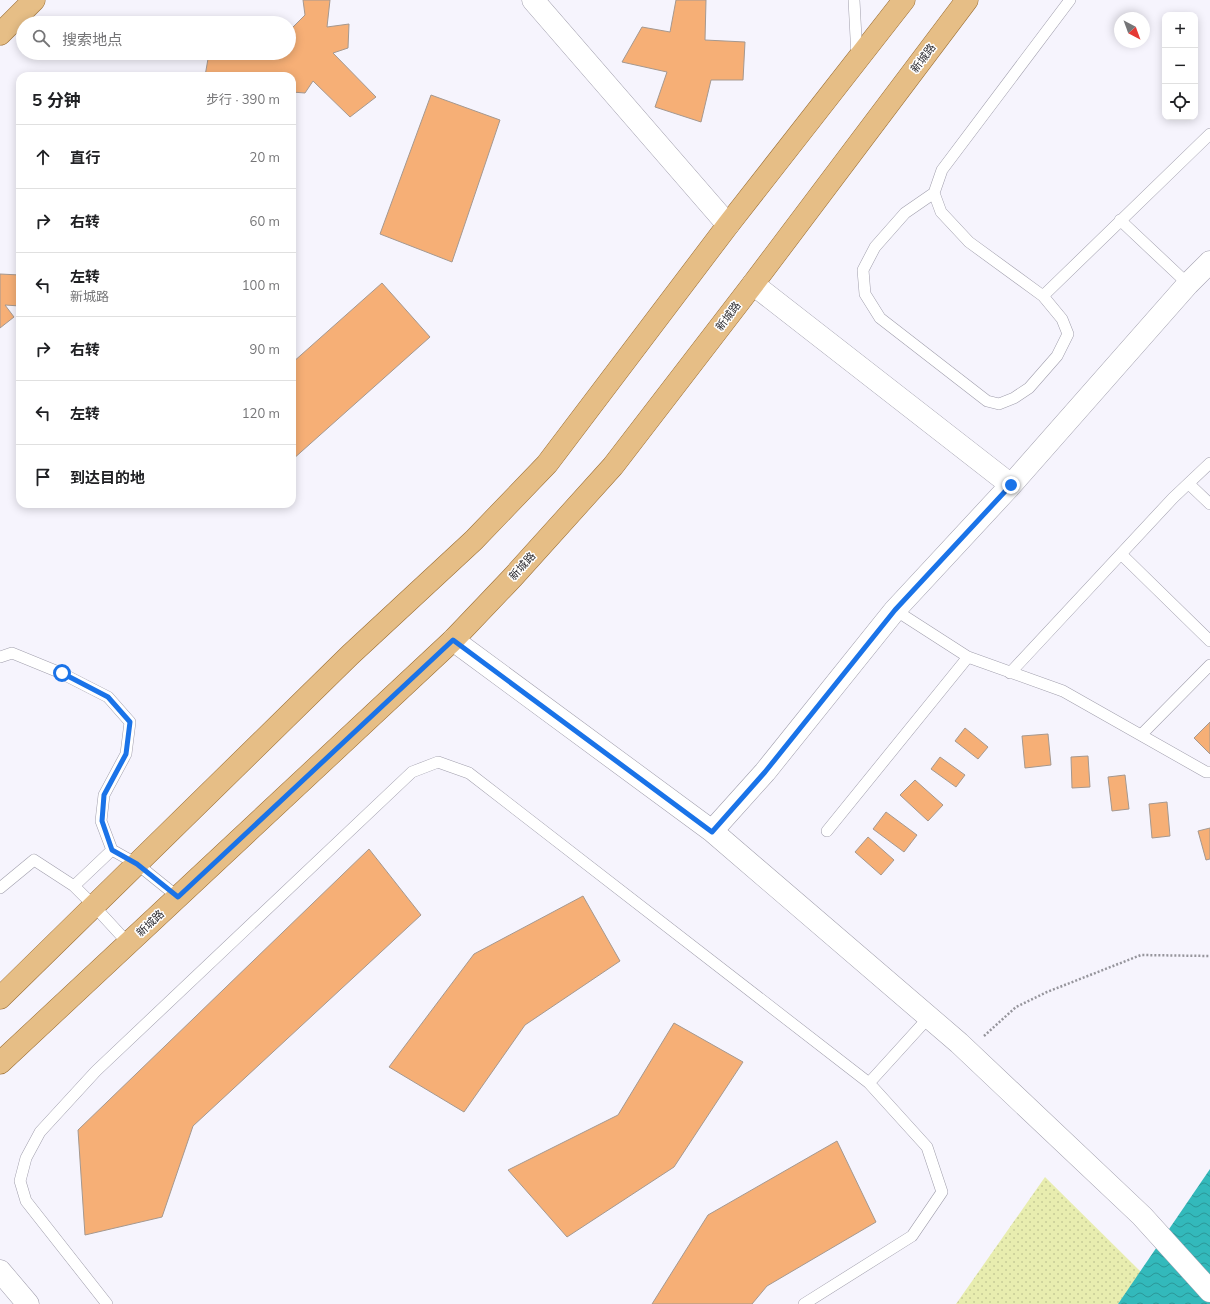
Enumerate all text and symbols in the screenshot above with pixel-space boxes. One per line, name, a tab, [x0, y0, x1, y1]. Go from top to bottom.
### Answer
north arrow	[1114, 12, 1150, 48]
map controls	[1162, 12, 1198, 120]
button: +	[1162, 12, 1198, 48]
search box	[16, 16, 296, 60]
icon: search	[30, 27, 52, 49]
text: 搜索地点	[62, 30, 122, 49]
street label: 新城路	[907, 41, 939, 75]
button: −	[1162, 48, 1198, 84]
button: locate	[1162, 84, 1198, 120]
text: 5 分钟	[32, 89, 81, 110]
text: 步行 · 390 m	[206, 91, 280, 107]
icon: ahead	[32, 146, 54, 168]
text: 直行	[70, 148, 100, 167]
text: 20 m	[250, 149, 280, 165]
icon: right	[32, 210, 54, 232]
text: 右转	[70, 212, 100, 231]
text: 60 m	[250, 213, 280, 229]
text: 左转	[70, 267, 100, 286]
icon: left	[32, 274, 54, 296]
text: 100 m	[242, 277, 280, 293]
text: 新城路	[70, 288, 109, 304]
street label: 新城路	[712, 299, 744, 333]
icon: right	[32, 338, 54, 360]
text: 右转	[70, 340, 100, 359]
text: 90 m	[250, 341, 280, 357]
icon: left	[32, 402, 54, 424]
text: 左转	[70, 404, 100, 423]
text: 120 m	[242, 405, 280, 421]
icon: arrive	[32, 466, 54, 488]
text: 到达目的地	[70, 468, 145, 487]
route end	[1002, 476, 1020, 494]
street label: 新城路	[506, 549, 538, 583]
route start	[53, 664, 71, 682]
street label: 新城路	[133, 907, 167, 939]

